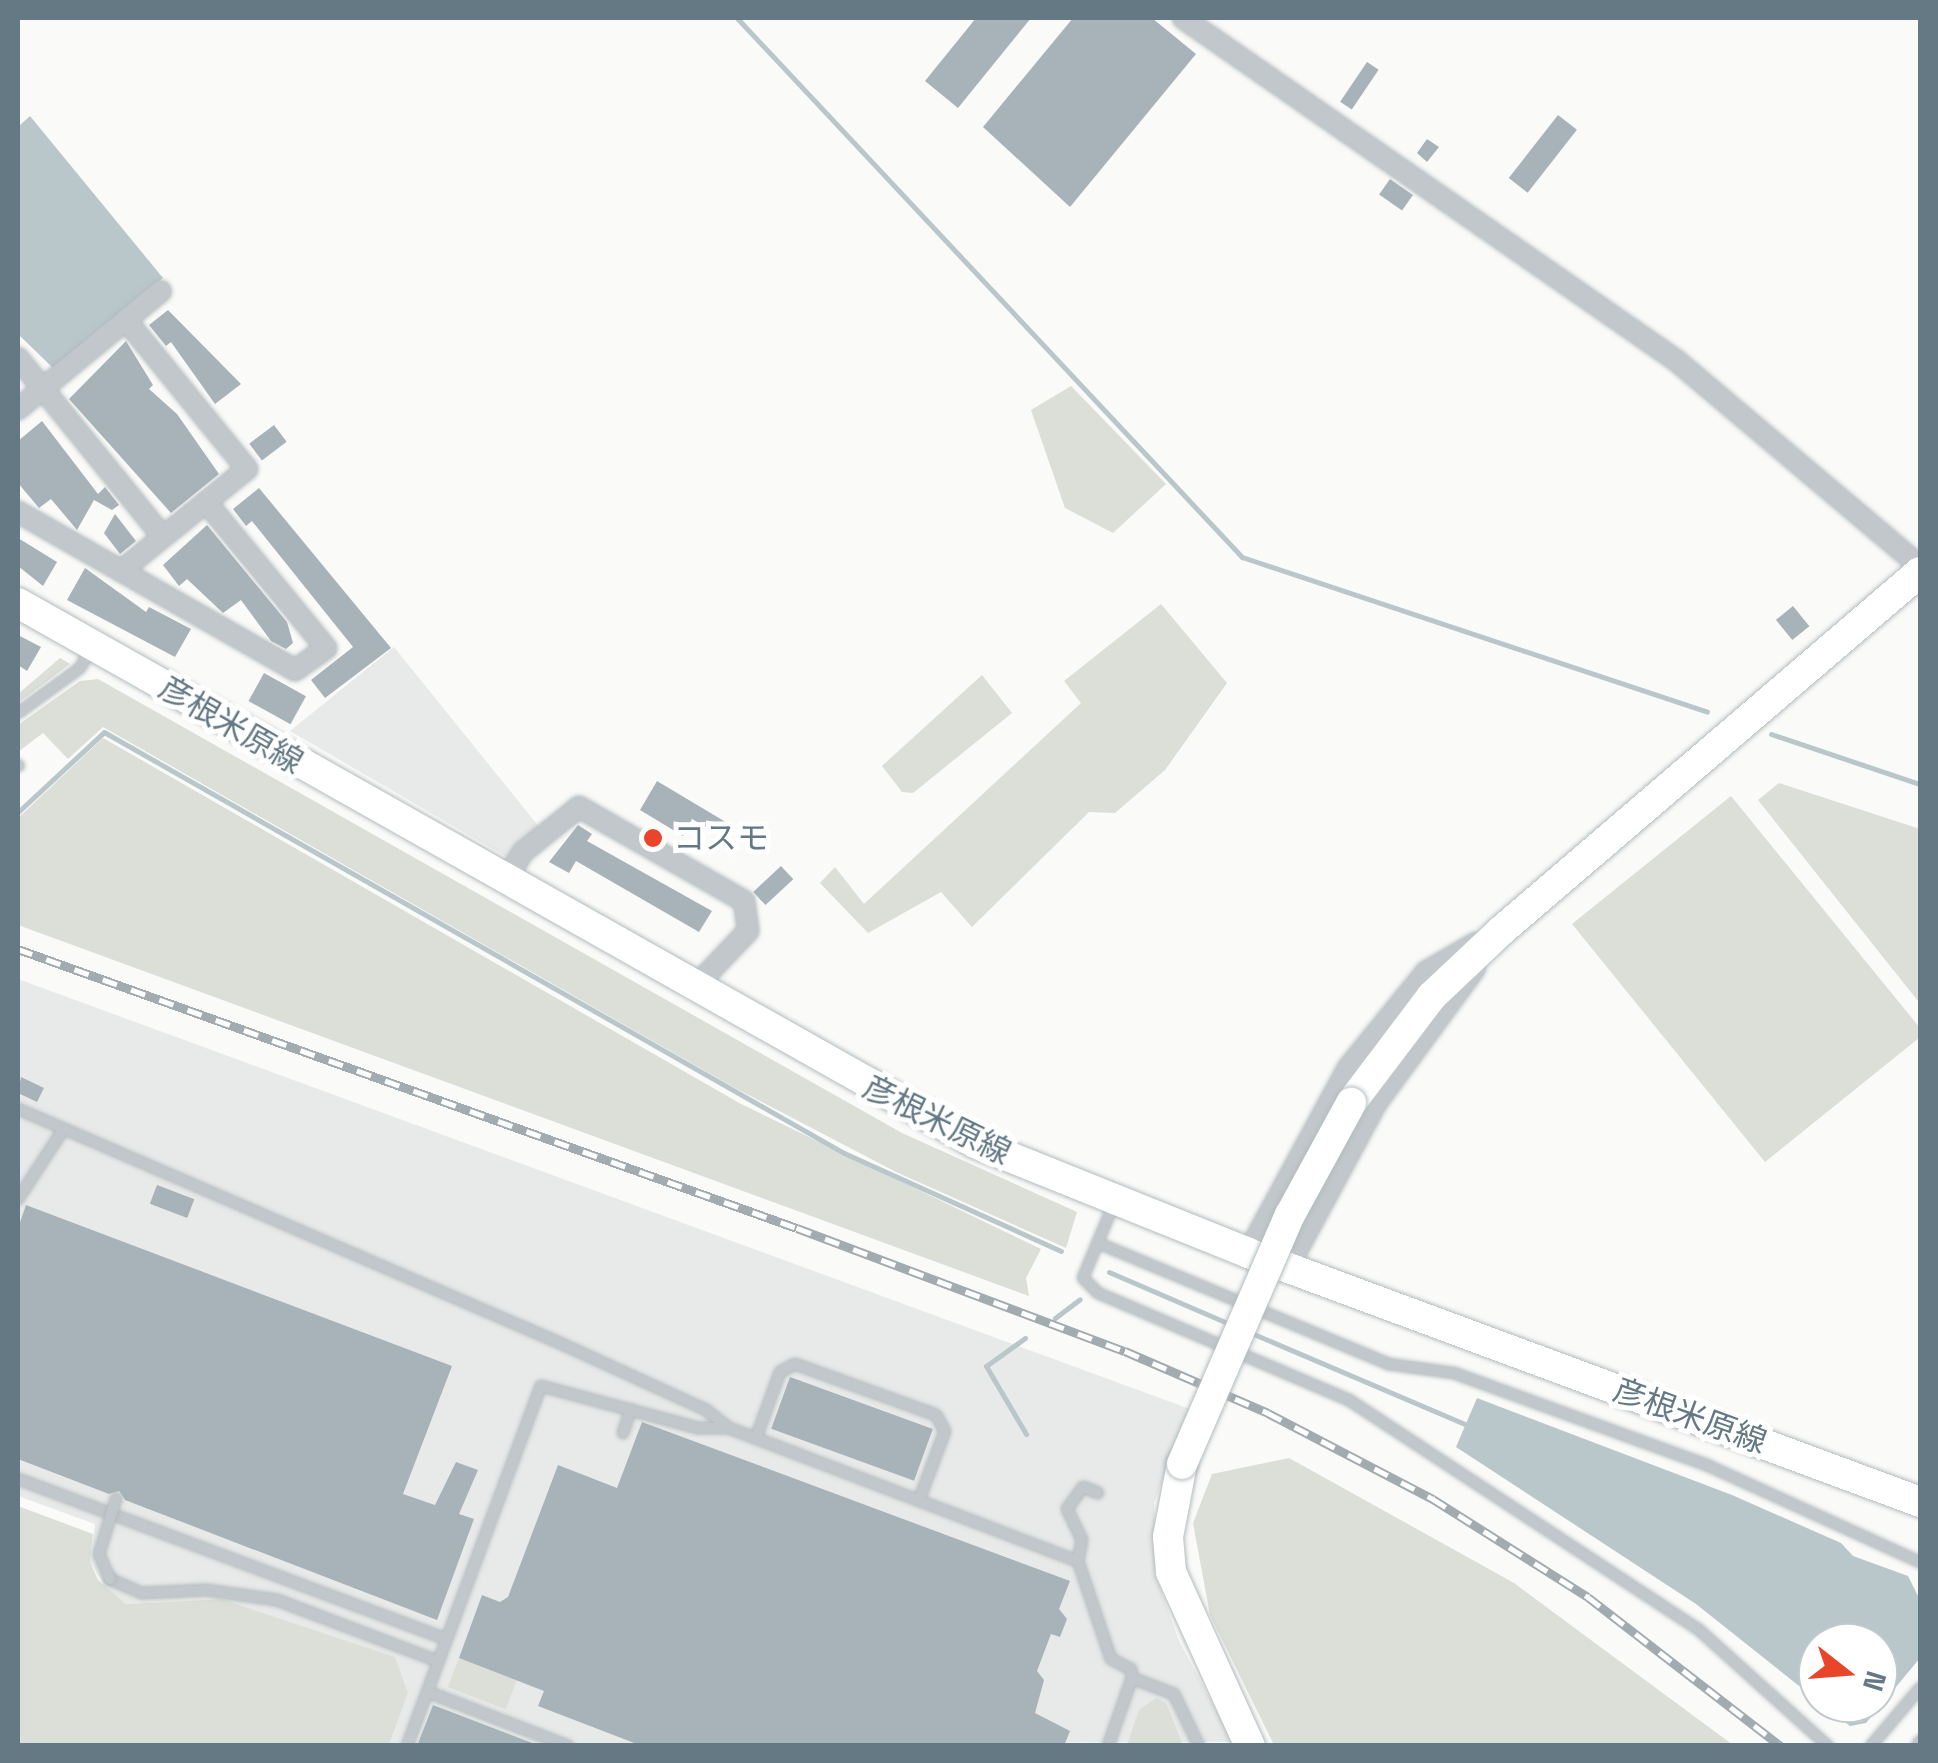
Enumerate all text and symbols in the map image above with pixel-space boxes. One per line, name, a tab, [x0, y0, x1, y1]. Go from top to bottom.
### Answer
street label: 彦根米原線	[152, 668, 310, 782]
place label: コスモ	[673, 819, 769, 857]
marker: コスモ	[642, 827, 664, 849]
street label: 彦根米原線	[857, 1068, 1017, 1172]
street label: 彦根米原線	[1608, 1371, 1772, 1461]
north arrow	[1798, 1623, 1898, 1723]
text: N	[1855, 1667, 1895, 1695]

